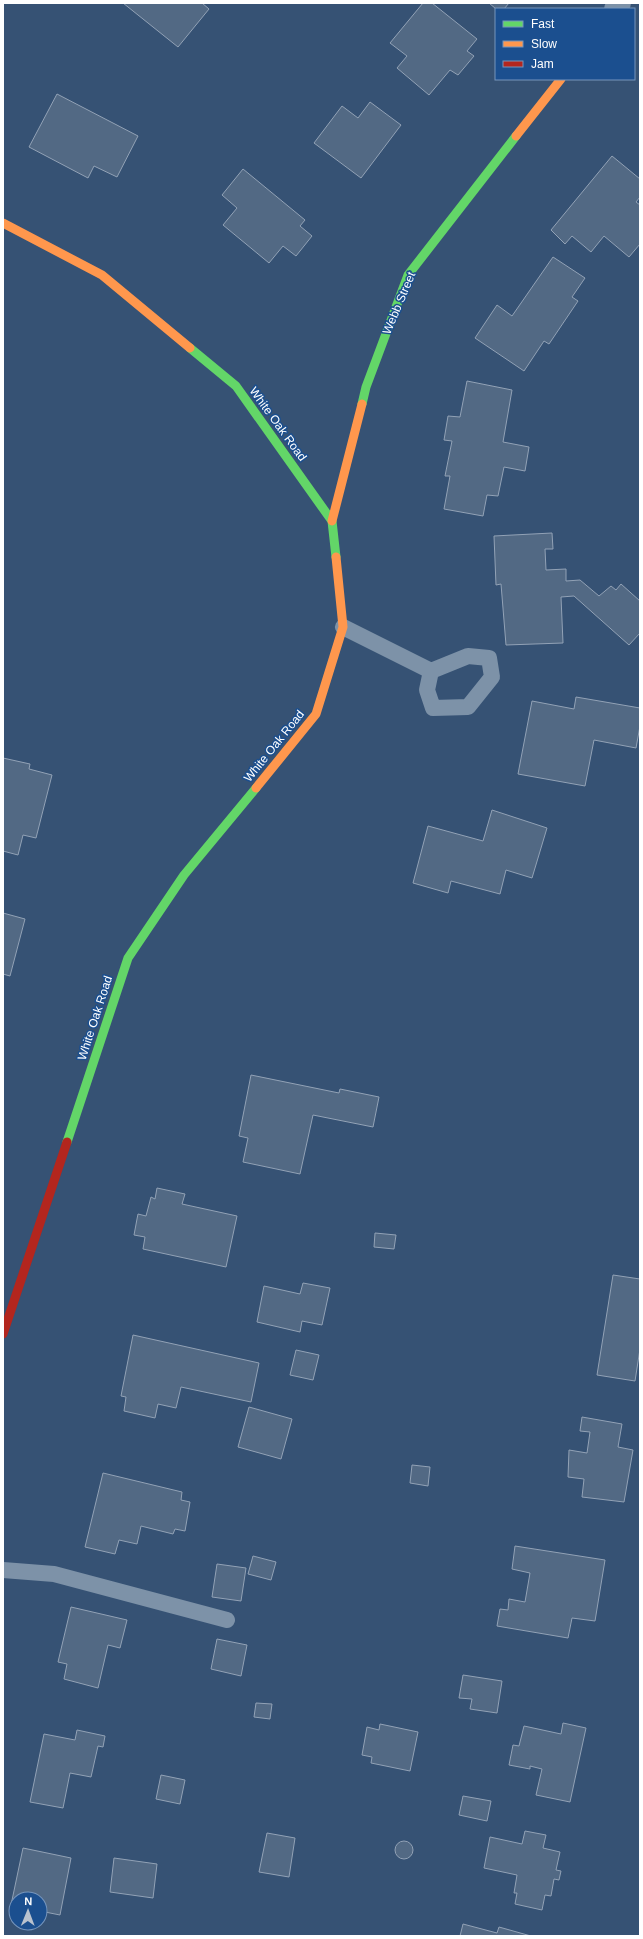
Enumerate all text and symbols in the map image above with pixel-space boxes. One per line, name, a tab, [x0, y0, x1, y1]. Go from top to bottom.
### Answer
legend	[495, 8, 635, 80]
text: Fast	[531, 17, 555, 31]
text: Slow	[531, 37, 557, 51]
text: Jam	[531, 57, 554, 71]
street label: Webb Street	[380, 269, 419, 336]
street label: White Oak Road	[246, 384, 310, 464]
street label: White Oak Road	[241, 707, 307, 785]
street label: White Oak Road	[75, 974, 115, 1062]
north arrow	[8, 1891, 48, 1931]
text: N	[24, 1895, 32, 1907]

